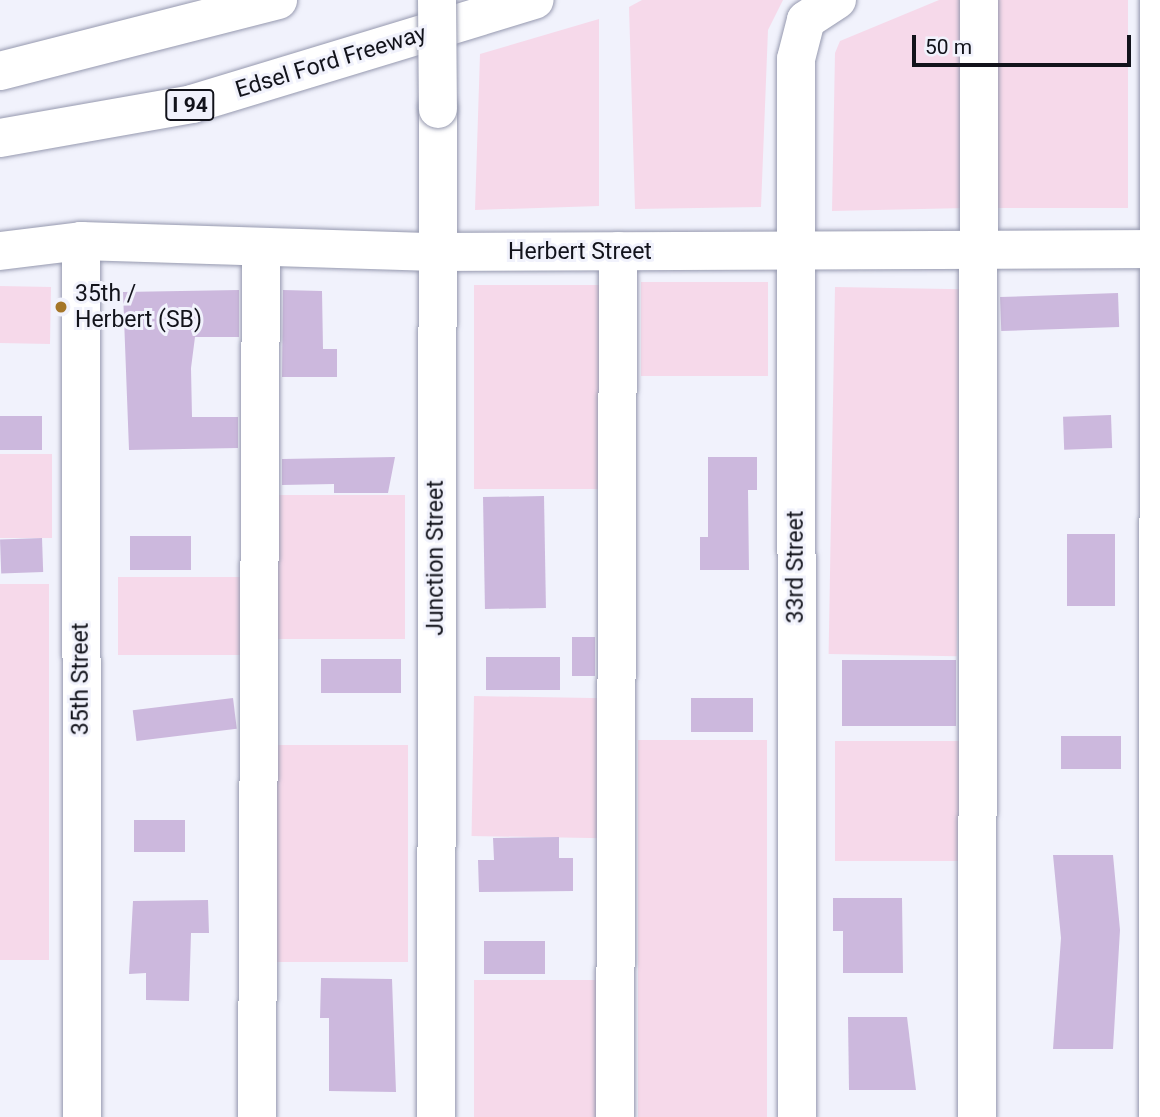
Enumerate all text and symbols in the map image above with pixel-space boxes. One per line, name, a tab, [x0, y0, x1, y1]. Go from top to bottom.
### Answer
street label: Edsel Ford Freeway	[232, 20, 430, 104]
scale bar	[915, 21, 1134, 65]
text: 50 m	[925, 35, 972, 59]
road number: I 94	[164, 88, 216, 122]
street label: Herbert Street	[508, 238, 652, 266]
place label: 35th / Herbert (SB)	[75, 280, 202, 334]
marker: 35th / Herbert (SB)	[53, 299, 69, 315]
street label: Junction Street	[422, 480, 450, 636]
street label: 33rd Street	[782, 511, 810, 623]
street label: 35th Street	[67, 623, 95, 735]

